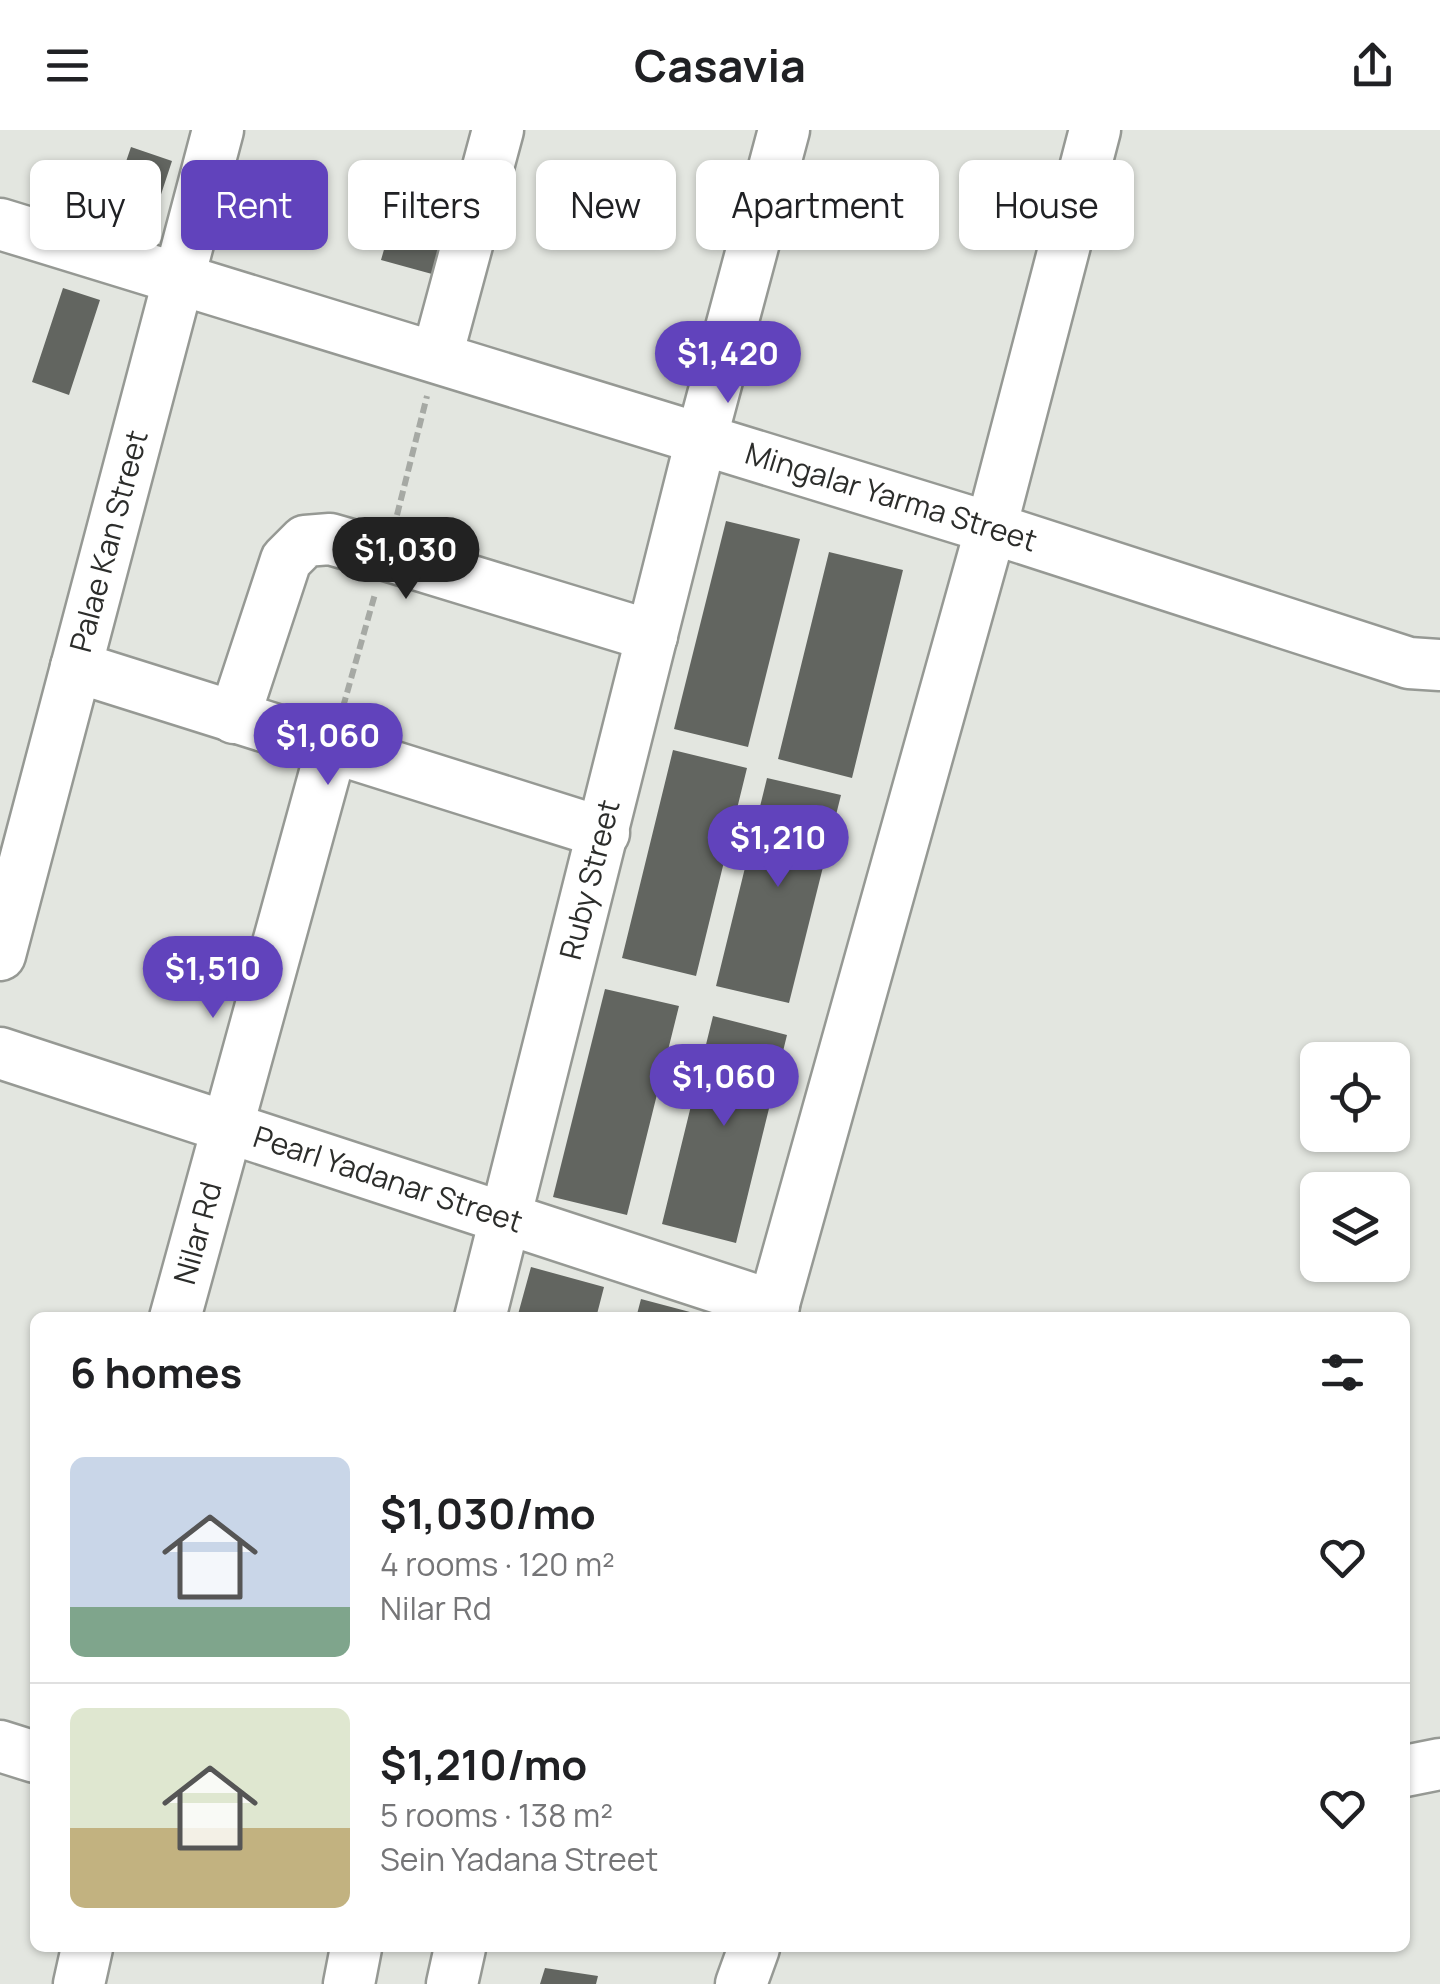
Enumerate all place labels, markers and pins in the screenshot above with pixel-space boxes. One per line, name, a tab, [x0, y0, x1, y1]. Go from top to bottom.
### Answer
pin: $1,420	[647, 321, 809, 406]
pin: $1,030	[325, 517, 487, 602]
pin: $1,060	[247, 703, 409, 788]
pin: $1,210	[697, 805, 859, 890]
pin: $1,510	[132, 936, 294, 1021]
pin: $1,060	[643, 1044, 805, 1129]

